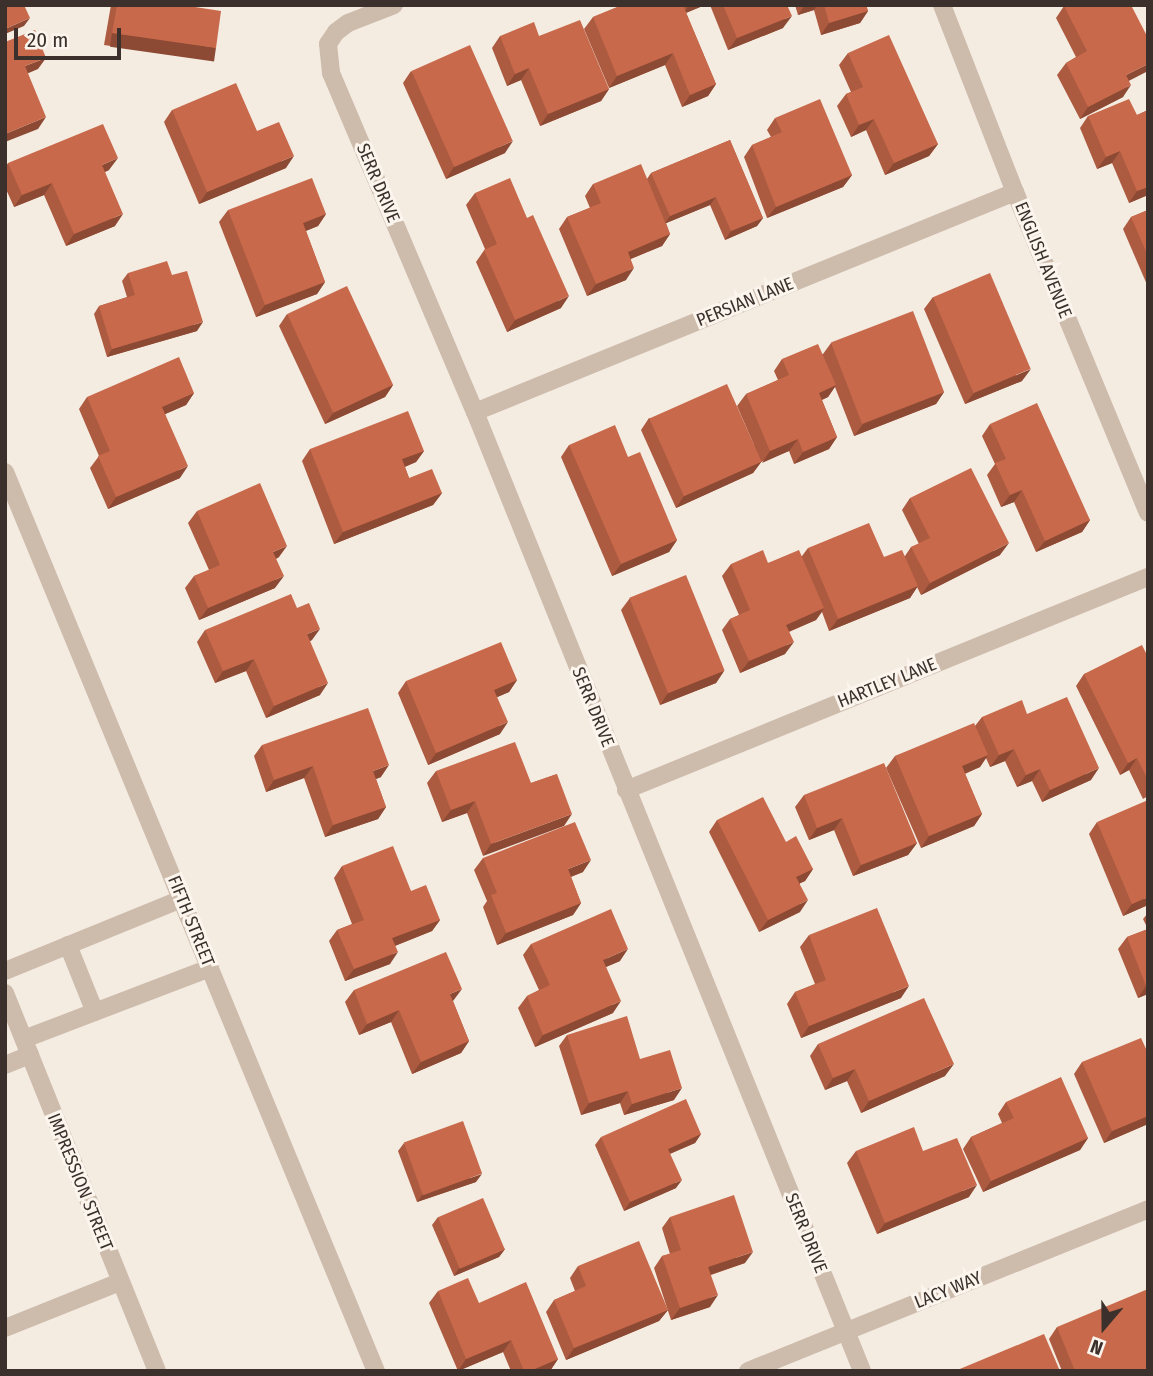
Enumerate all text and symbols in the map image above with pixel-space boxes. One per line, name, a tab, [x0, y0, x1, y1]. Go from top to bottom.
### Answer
scale bar	[18, 14, 124, 58]
text: 20 m	[27, 27, 68, 53]
street label: SERR DRIVE	[352, 140, 404, 226]
street label: ENGLISH AVENUE	[1010, 199, 1076, 321]
street label: PERSIAN LANE	[693, 273, 797, 331]
street label: HARTLEY LANE	[835, 653, 939, 713]
street label: SERR DRIVE	[567, 664, 619, 750]
street label: FIFTH STREET	[163, 873, 219, 969]
street label: IMPRESSION STREET	[43, 1110, 117, 1254]
street label: SERR DRIVE	[780, 1190, 832, 1276]
street label: LACY WAY	[911, 1267, 985, 1313]
north arrow	[1069, 1292, 1139, 1362]
text: N	[1087, 1334, 1106, 1360]

